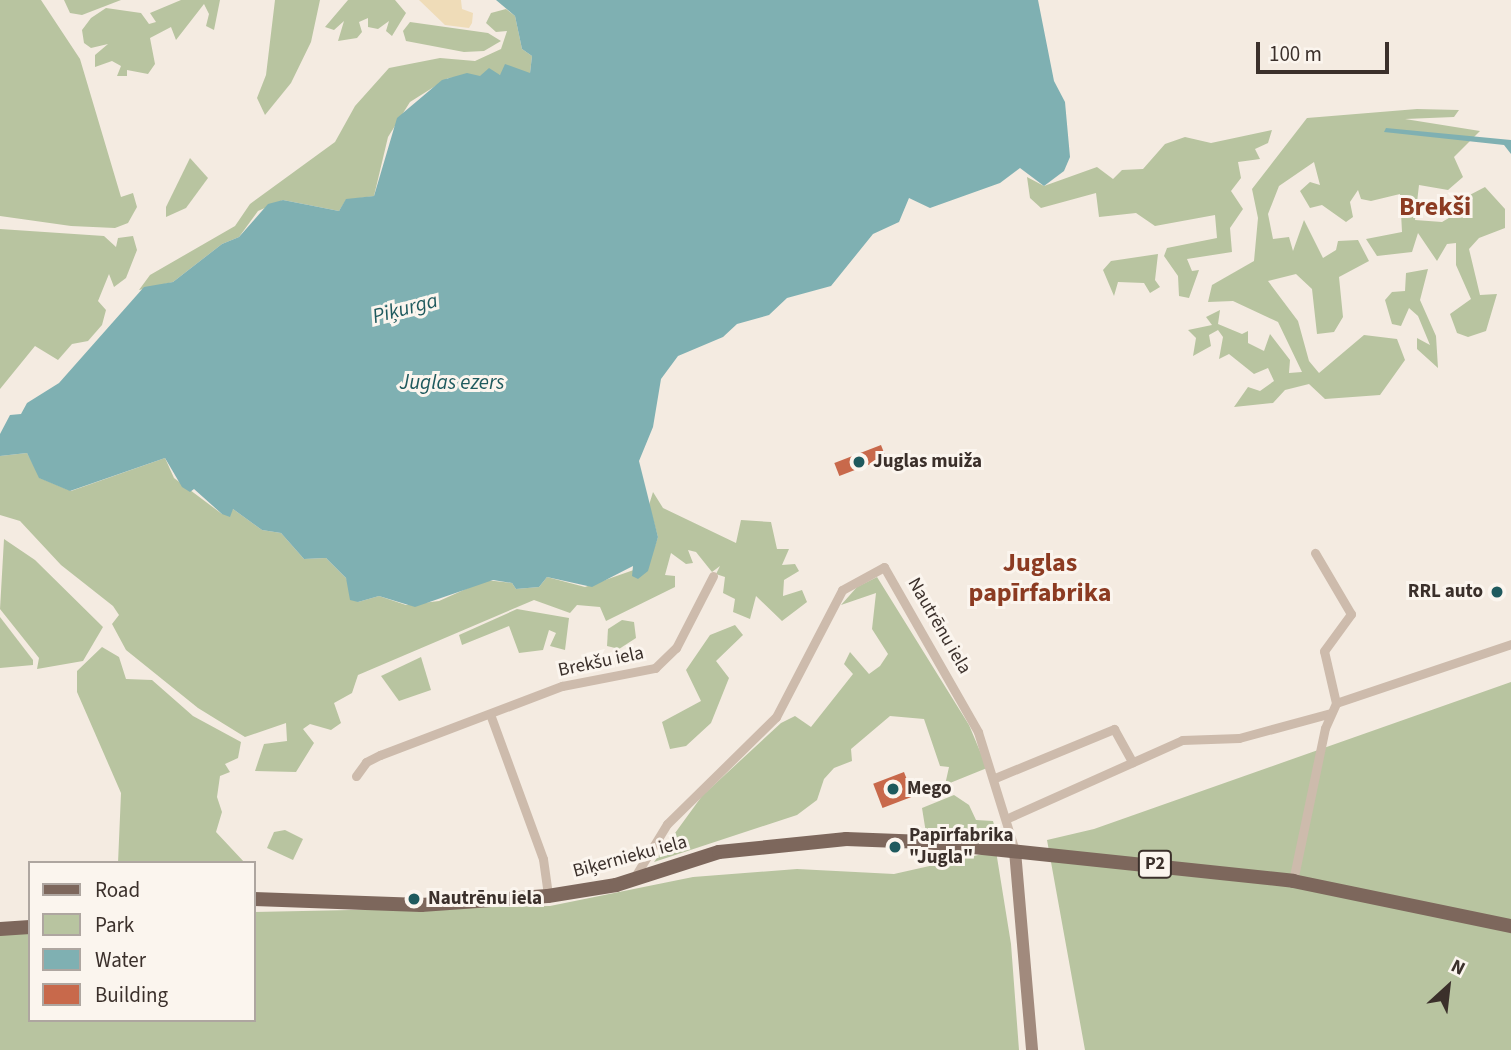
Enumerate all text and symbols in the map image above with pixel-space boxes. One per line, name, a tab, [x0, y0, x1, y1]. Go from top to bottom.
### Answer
scale bar	[1259, 28, 1392, 72]
text: 100 m	[1269, 39, 1322, 69]
district label: Brekši	[1399, 191, 1471, 223]
water label: Piķurga	[370, 287, 440, 329]
water label: Juglas ezers	[400, 369, 504, 395]
place label: Juglas muiža	[873, 451, 982, 473]
marker: Juglas muiža	[851, 454, 867, 470]
district label: Juglas papīrfabrika	[969, 547, 1111, 608]
street label: Nautrēnu iela	[902, 574, 976, 678]
place label: RRL auto	[1408, 581, 1483, 603]
marker: RRL auto	[1489, 584, 1505, 600]
street label: Brekšu iela	[556, 642, 646, 682]
place label: Mego	[907, 778, 951, 800]
marker: Mego	[885, 781, 901, 797]
place label: Papīrfabrika "Jugla"	[909, 825, 1013, 869]
street label: Biķernieku iela	[570, 831, 690, 883]
marker: Papīrfabrika "Jugla"	[887, 839, 903, 855]
road number: P2	[1138, 850, 1172, 878]
legend	[28, 861, 256, 1022]
text: Road	[95, 875, 140, 905]
place label: Nautrēnu iela	[428, 888, 542, 910]
marker: Nautrēnu iela	[406, 891, 422, 907]
text: Park	[95, 910, 134, 940]
text: Water	[95, 945, 146, 975]
north arrow	[1413, 952, 1483, 1022]
text: N	[1446, 953, 1470, 983]
text: Building	[95, 980, 168, 1010]

